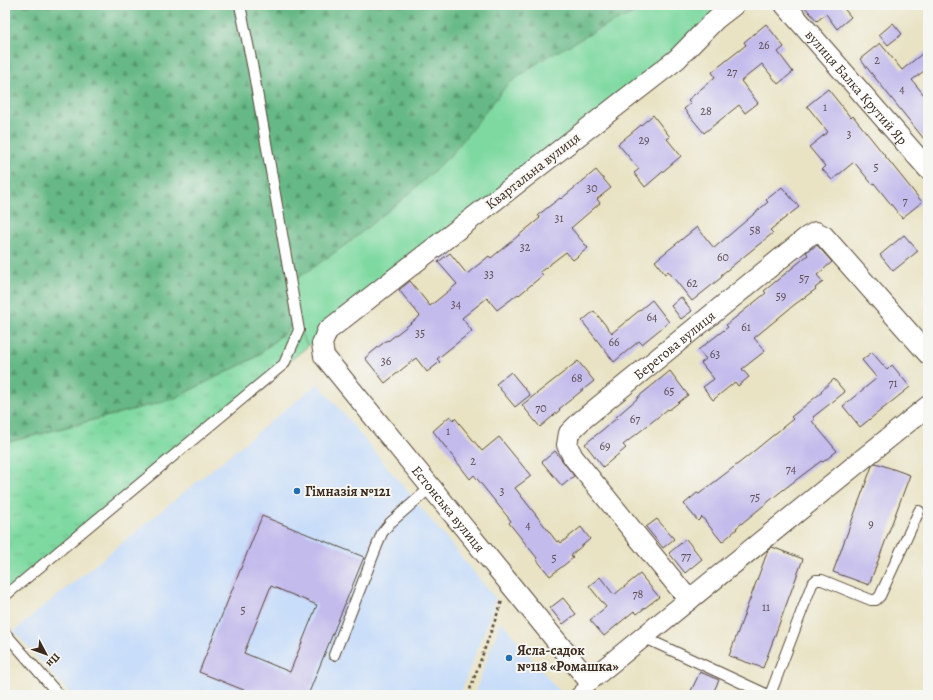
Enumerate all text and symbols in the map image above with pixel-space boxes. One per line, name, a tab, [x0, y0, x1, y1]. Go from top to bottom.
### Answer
street label: вулиця Балка Крутий Яр	[801, 25, 912, 149]
house number: 26	[758, 37, 770, 53]
house number: 2	[874, 52, 880, 68]
house number: 27	[727, 64, 738, 80]
house number: 4	[899, 81, 905, 97]
house number: 1	[823, 99, 827, 115]
house number: 28	[700, 103, 712, 119]
house number: 3	[847, 126, 852, 142]
street label: Квартальна вулиця	[482, 128, 584, 214]
house number: 29	[638, 132, 650, 148]
house number: 5	[873, 159, 879, 175]
house number: 30	[586, 180, 598, 196]
house number: 7	[902, 193, 908, 209]
house number: 31	[554, 210, 564, 226]
house number: 58	[750, 222, 761, 238]
house number: 32	[520, 239, 531, 255]
house number: 60	[717, 249, 729, 265]
house number: 33	[484, 266, 494, 282]
house number: 57	[799, 270, 810, 286]
house number: 62	[686, 275, 698, 291]
house number: 59	[776, 288, 786, 304]
house number: 34	[451, 296, 462, 312]
street label: Берегова вулиця	[629, 306, 719, 384]
house number: 64	[647, 309, 658, 325]
house number: 61	[741, 319, 751, 335]
house number: 35	[415, 325, 425, 341]
house number: 66	[608, 334, 620, 350]
house number: 63	[710, 346, 720, 362]
house number: 36	[381, 353, 392, 369]
house number: 68	[571, 370, 583, 386]
house number: 71	[888, 375, 898, 391]
house number: 65	[664, 383, 674, 399]
house number: 70	[535, 400, 547, 416]
house number: 67	[630, 411, 641, 427]
house number: 1	[446, 423, 450, 439]
house number: 69	[599, 438, 611, 454]
house number: 2	[470, 453, 476, 469]
street label: Естонська вулиця	[407, 461, 490, 556]
house number: 74	[786, 461, 797, 477]
place label: Гімназія №121	[305, 482, 391, 501]
house number: 3	[500, 483, 505, 499]
marker: Гімназія №121	[292, 486, 302, 496]
house number: 75	[750, 489, 760, 505]
house number: 9	[868, 516, 874, 532]
house number: 4	[525, 517, 531, 533]
house number: 77	[681, 548, 692, 564]
house number: 5	[551, 550, 557, 566]
house number: 78	[633, 586, 644, 602]
house number: 11	[762, 599, 770, 615]
house number: 5	[240, 602, 246, 618]
north arrow	[26, 634, 66, 674]
place label: Ясла-садок №118 «Ромашка»	[517, 641, 619, 676]
text: Пн	[42, 650, 64, 671]
marker: Ясла-садок №118 «Ромашка»	[504, 653, 514, 663]

